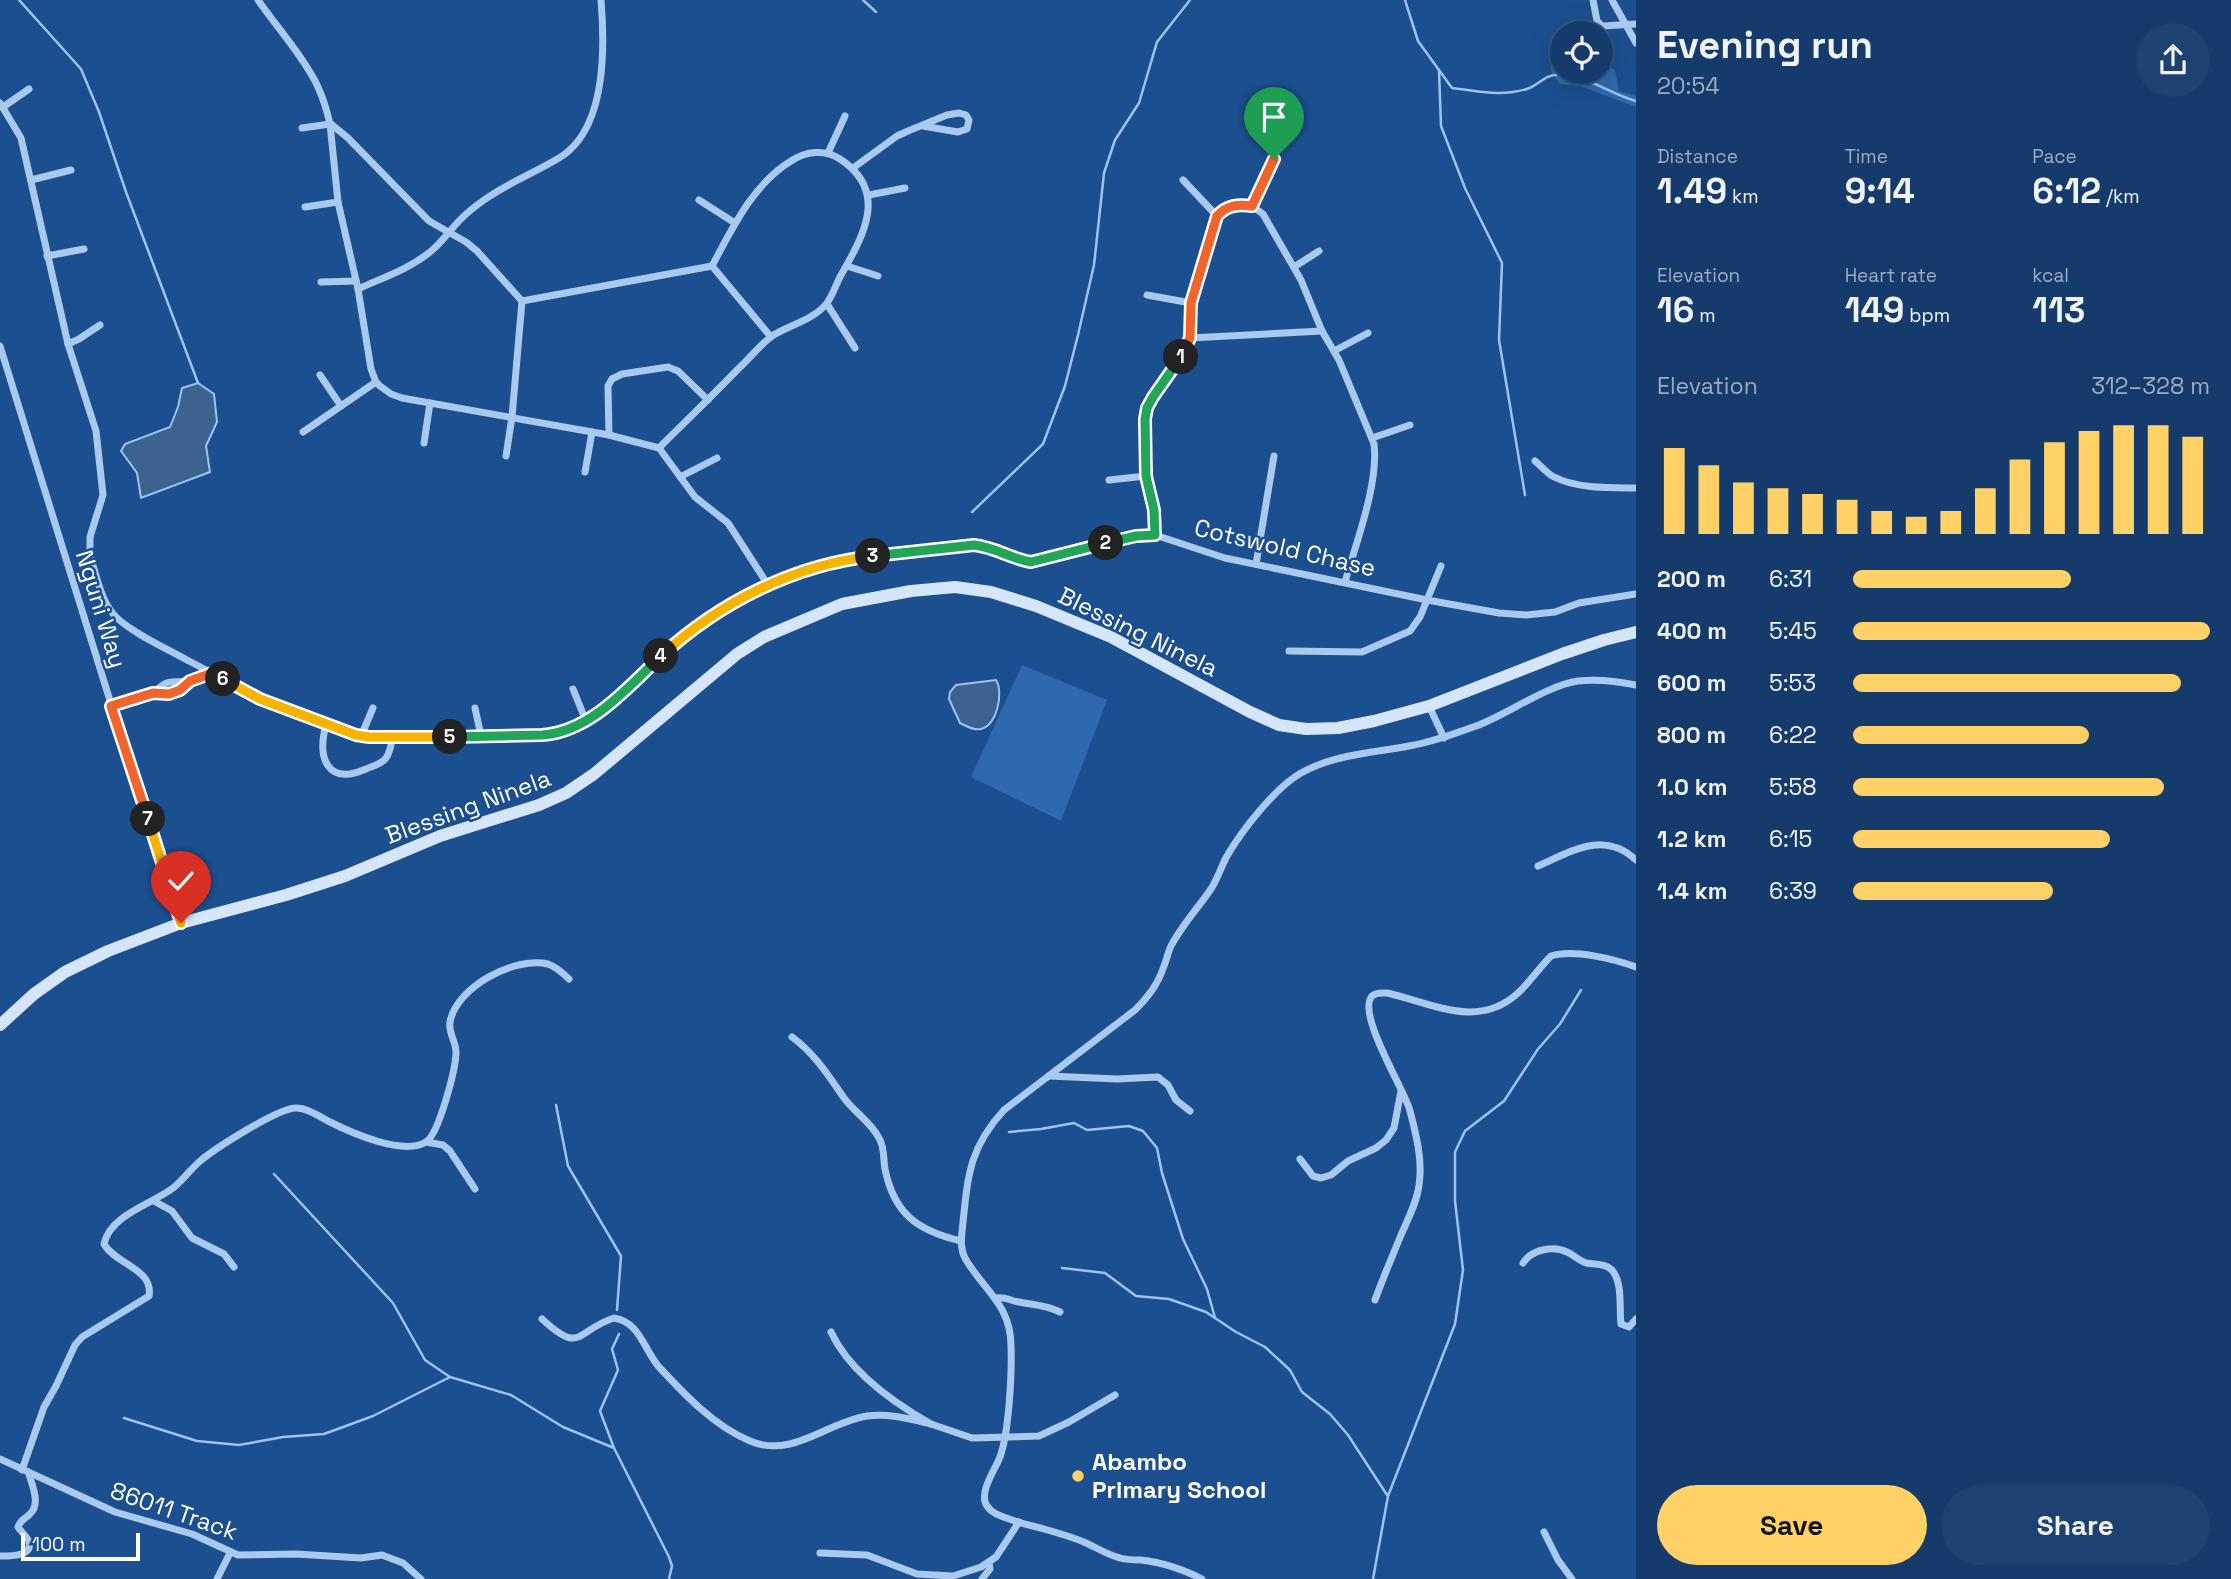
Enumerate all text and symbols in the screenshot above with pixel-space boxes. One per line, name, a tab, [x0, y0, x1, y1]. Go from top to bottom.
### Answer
map controls	[1550, 21, 1613, 84]
button: locate	[1550, 21, 1613, 84]
text: Evening run	[1657, 21, 1873, 69]
button: share	[2136, 23, 2210, 97]
text: 20:54	[1657, 71, 1720, 101]
pin	[1244, 87, 1304, 159]
icon: arrive	[1255, 98, 1293, 136]
text: Distance	[1657, 144, 1738, 169]
text: Time	[1845, 144, 1888, 169]
text: Pace	[2032, 144, 2077, 169]
text: 1.49	[1657, 169, 1727, 213]
text: 9:14	[1845, 169, 1915, 213]
text: 6:12	[2032, 169, 2101, 213]
text: km	[1727, 184, 1759, 209]
text: /km	[2101, 184, 2139, 209]
text: Elevation	[1657, 263, 1740, 288]
text: Heart rate	[1845, 263, 1937, 288]
text: kcal	[2032, 263, 2069, 288]
text: 16	[1657, 288, 1694, 332]
text: 149	[1845, 288, 1904, 332]
text: 113	[2032, 288, 2085, 332]
text: m	[1694, 303, 1716, 328]
text: bpm	[1904, 303, 1950, 328]
pin: 1	[1164, 340, 1198, 374]
text: 1	[1176, 344, 1185, 369]
text: Elevation	[1657, 371, 1758, 401]
text: 312–328 m	[2091, 371, 2210, 401]
street label: Cotswold Chase	[1191, 512, 1379, 583]
pin: 2	[1088, 526, 1124, 560]
text: 2	[1100, 530, 1111, 555]
pin: 3	[856, 538, 890, 574]
text: 3	[867, 543, 878, 568]
street label: Nguni Way	[69, 546, 134, 672]
text: 200 m	[1657, 564, 1726, 594]
text: 6:31	[1769, 564, 1812, 594]
street label: Blessing Ninela	[1053, 580, 1223, 684]
text: 400 m	[1657, 616, 1727, 646]
text: 5:45	[1769, 616, 1817, 646]
pin: 4	[644, 638, 678, 674]
text: 4	[654, 643, 667, 668]
pin: 6	[206, 662, 241, 696]
text: 6	[217, 666, 228, 691]
text: 600 m	[1657, 668, 1727, 698]
text: 5:53	[1769, 668, 1816, 698]
pin: 5	[433, 720, 468, 754]
text: 800 m	[1657, 720, 1726, 750]
text: 6:22	[1769, 720, 1817, 750]
text: 5	[444, 724, 455, 749]
street label: Blessing Ninela	[381, 762, 555, 851]
text: 1.0 km	[1657, 772, 1727, 802]
text: 5:58	[1769, 772, 1817, 802]
pin: 7	[130, 802, 166, 836]
text: 7	[142, 806, 153, 831]
text: 1.2 km	[1657, 824, 1726, 854]
text: 6:15	[1769, 824, 1812, 854]
pin	[151, 851, 211, 923]
icon: check	[162, 862, 200, 900]
text: 1.4 km	[1657, 876, 1727, 906]
text: 6:39	[1769, 876, 1817, 906]
place label: Abambo Primary School	[1092, 1446, 1266, 1505]
marker: Abambo Primary School	[1070, 1468, 1086, 1484]
street label: 86011 Track	[107, 1474, 242, 1547]
button: Save	[1657, 1485, 1927, 1565]
button: Share	[1941, 1485, 2210, 1565]
scale bar	[21, 1530, 140, 1562]
text: 100 m	[32, 1532, 86, 1557]

